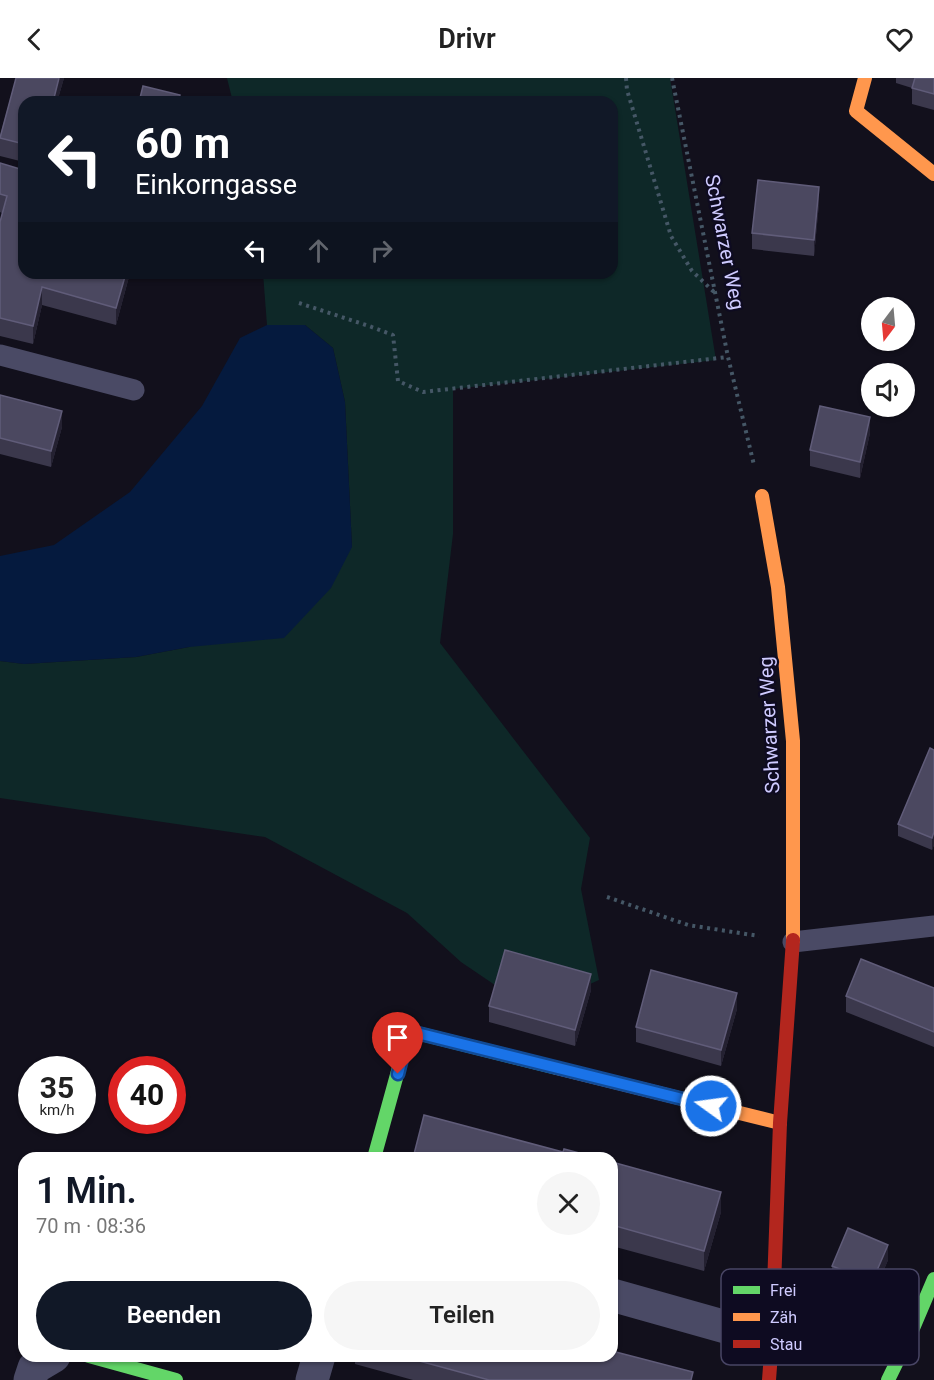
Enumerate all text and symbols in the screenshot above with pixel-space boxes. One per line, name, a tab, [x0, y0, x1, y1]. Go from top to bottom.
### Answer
icon: back	[18, 23, 51, 56]
text: Drivr	[438, 23, 496, 55]
icon: heart	[883, 23, 916, 56]
text: 60 m	[135, 119, 230, 168]
icon: left	[36, 120, 114, 198]
text: Einkorngasse	[135, 169, 297, 201]
street label: Schwarzer Weg	[700, 172, 750, 312]
icon: left	[239, 234, 272, 267]
icon: ahead	[302, 234, 335, 267]
icon: right	[365, 234, 398, 267]
north arrow	[861, 297, 915, 351]
map controls	[861, 297, 915, 417]
button: sound	[861, 363, 915, 417]
street label: Schwarzer Weg	[753, 656, 785, 794]
pin	[372, 1012, 423, 1074]
icon: arrive	[381, 1021, 414, 1054]
speed limit sign: 40	[108, 1056, 186, 1134]
text: 35	[40, 1070, 74, 1105]
position arrow	[679, 1074, 743, 1138]
text: km/h	[39, 1101, 75, 1119]
text: 1 Min.	[36, 1170, 137, 1212]
button: close	[537, 1172, 600, 1235]
text: 70 m · 08:36	[36, 1214, 146, 1238]
legend	[721, 1269, 919, 1365]
button: Beenden	[36, 1281, 312, 1350]
button: Teilen	[324, 1281, 600, 1350]
text: Frei	[770, 1281, 796, 1300]
text: Zäh	[770, 1308, 797, 1327]
text: Stau	[770, 1335, 802, 1354]

